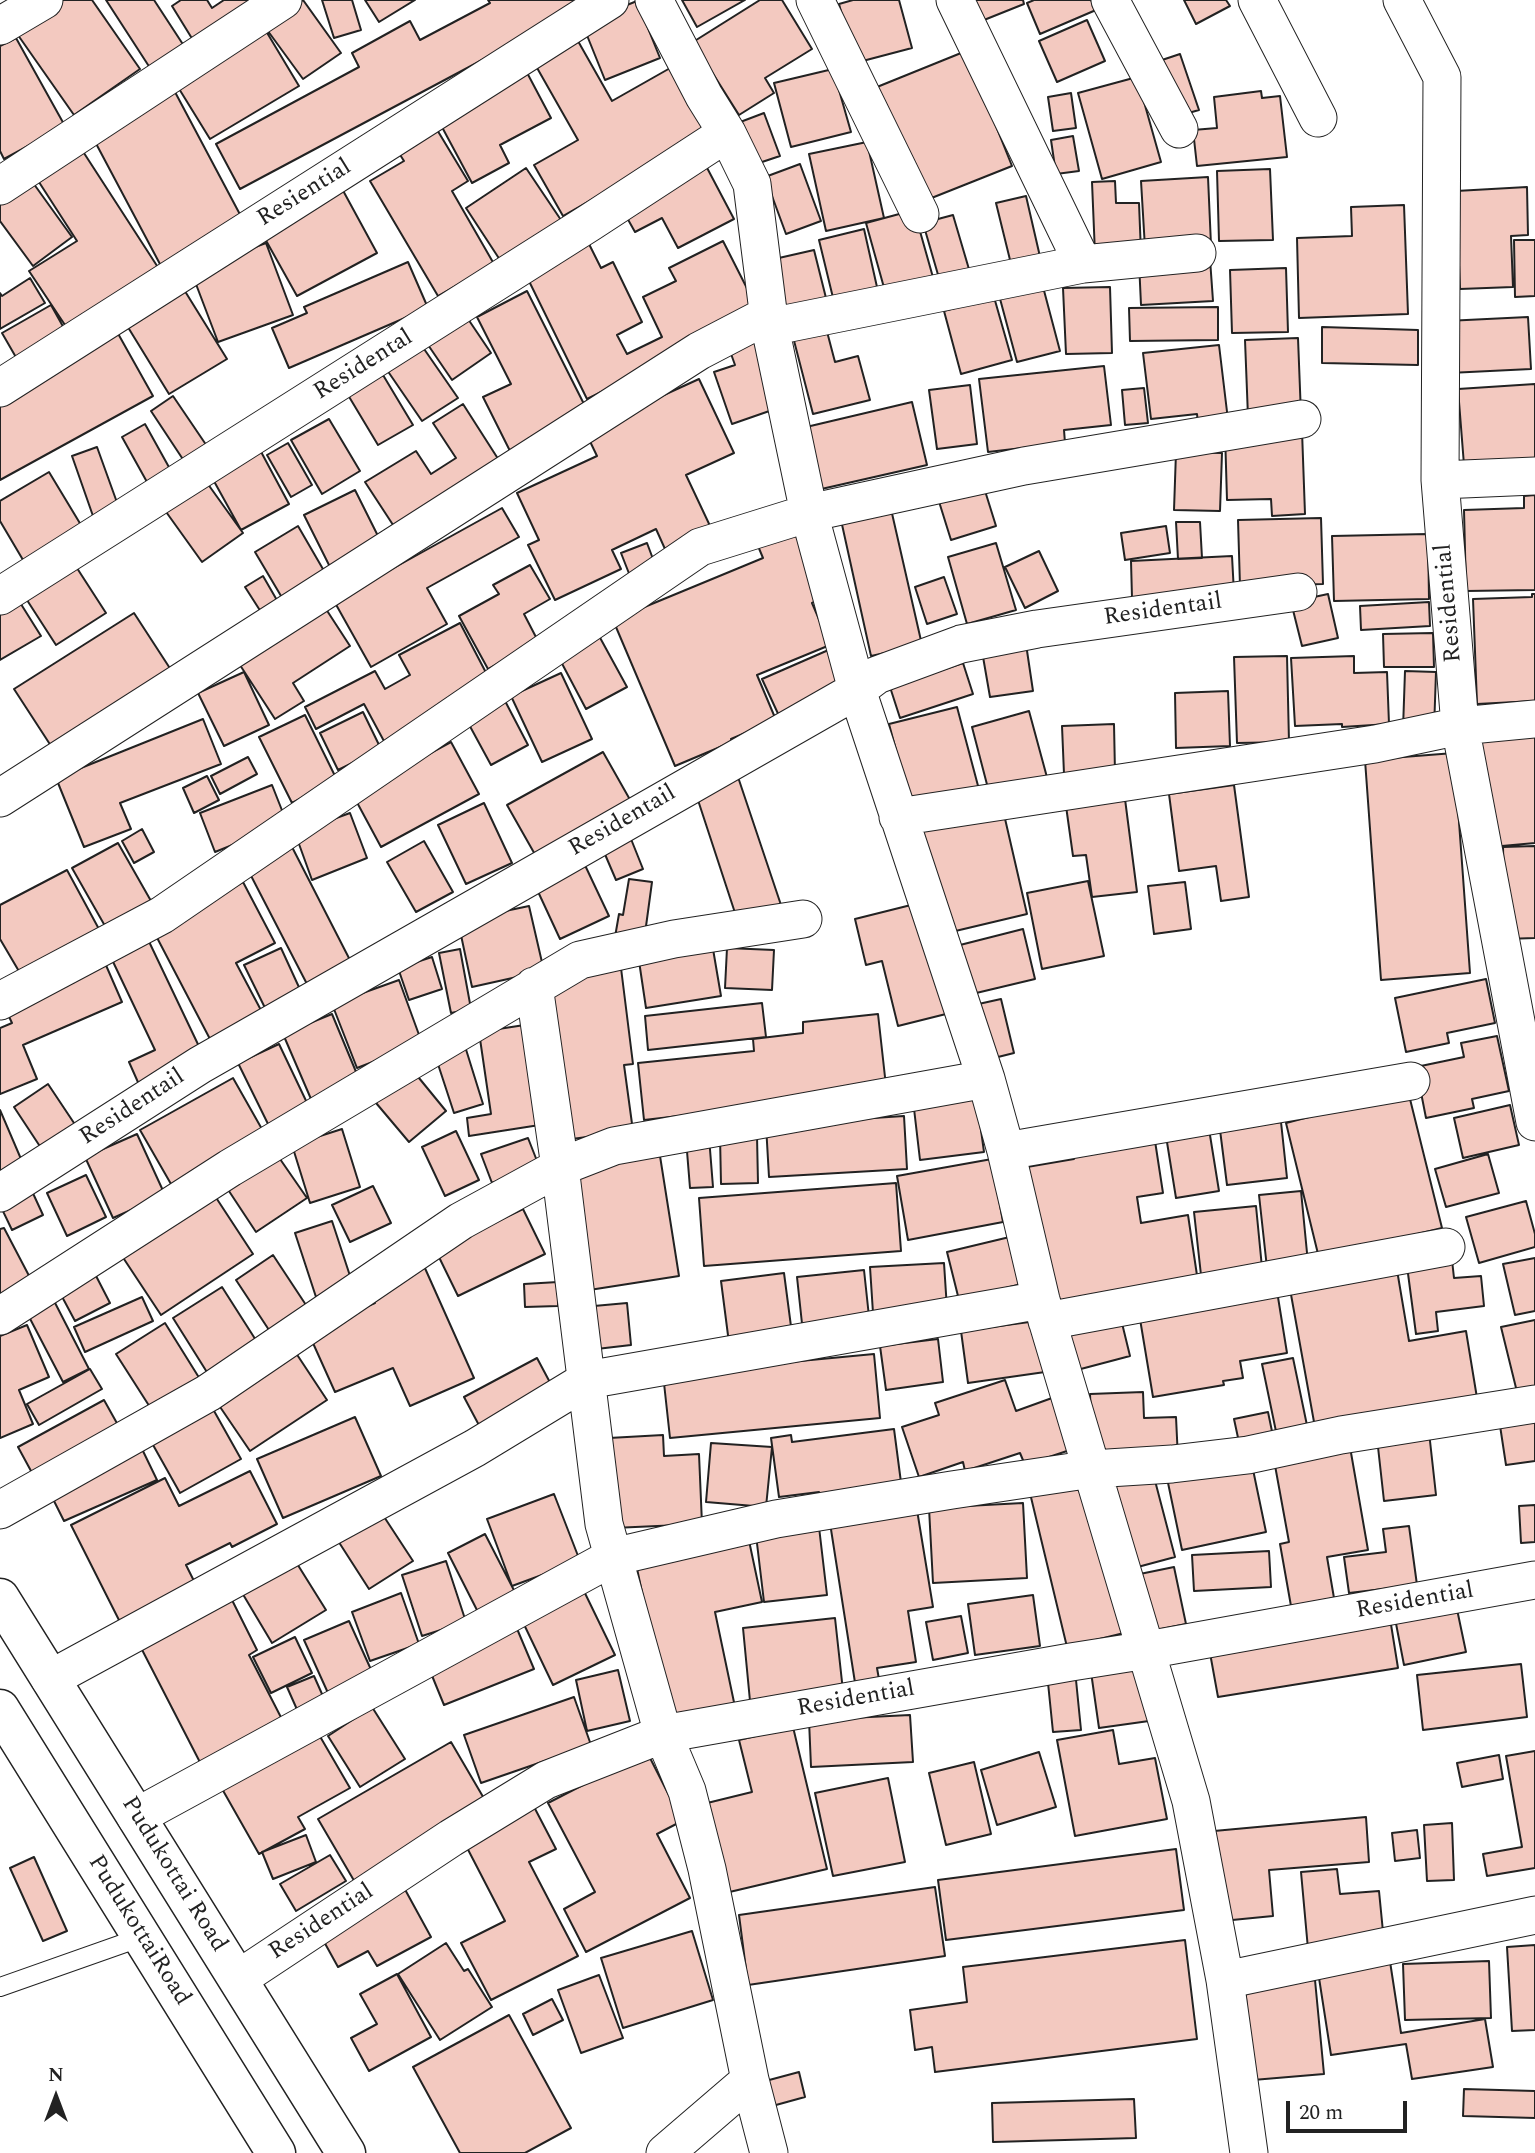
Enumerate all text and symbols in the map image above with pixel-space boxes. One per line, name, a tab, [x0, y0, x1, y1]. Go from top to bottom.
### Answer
street label: Resiential	[253, 154, 357, 234]
street label: Residental	[309, 324, 419, 408]
street label: Residential	[1430, 542, 1470, 664]
street label: Residentail	[1102, 588, 1224, 634]
street label: Residentail	[564, 780, 682, 864]
street label: Residentail	[75, 1063, 191, 1153]
street label: Residential	[1354, 1577, 1476, 1627]
street label: Residential	[795, 1675, 917, 1725]
street label: Pudukottai Road	[114, 1792, 232, 1958]
street label: PudukottaiRoad	[80, 1850, 196, 2012]
street label: Residential	[264, 1879, 380, 1967]
text: N	[48, 2061, 64, 2090]
north arrow	[21, 2062, 91, 2132]
scale bar	[1290, 2086, 1411, 2130]
text: 20 m	[1299, 2097, 1343, 2129]

